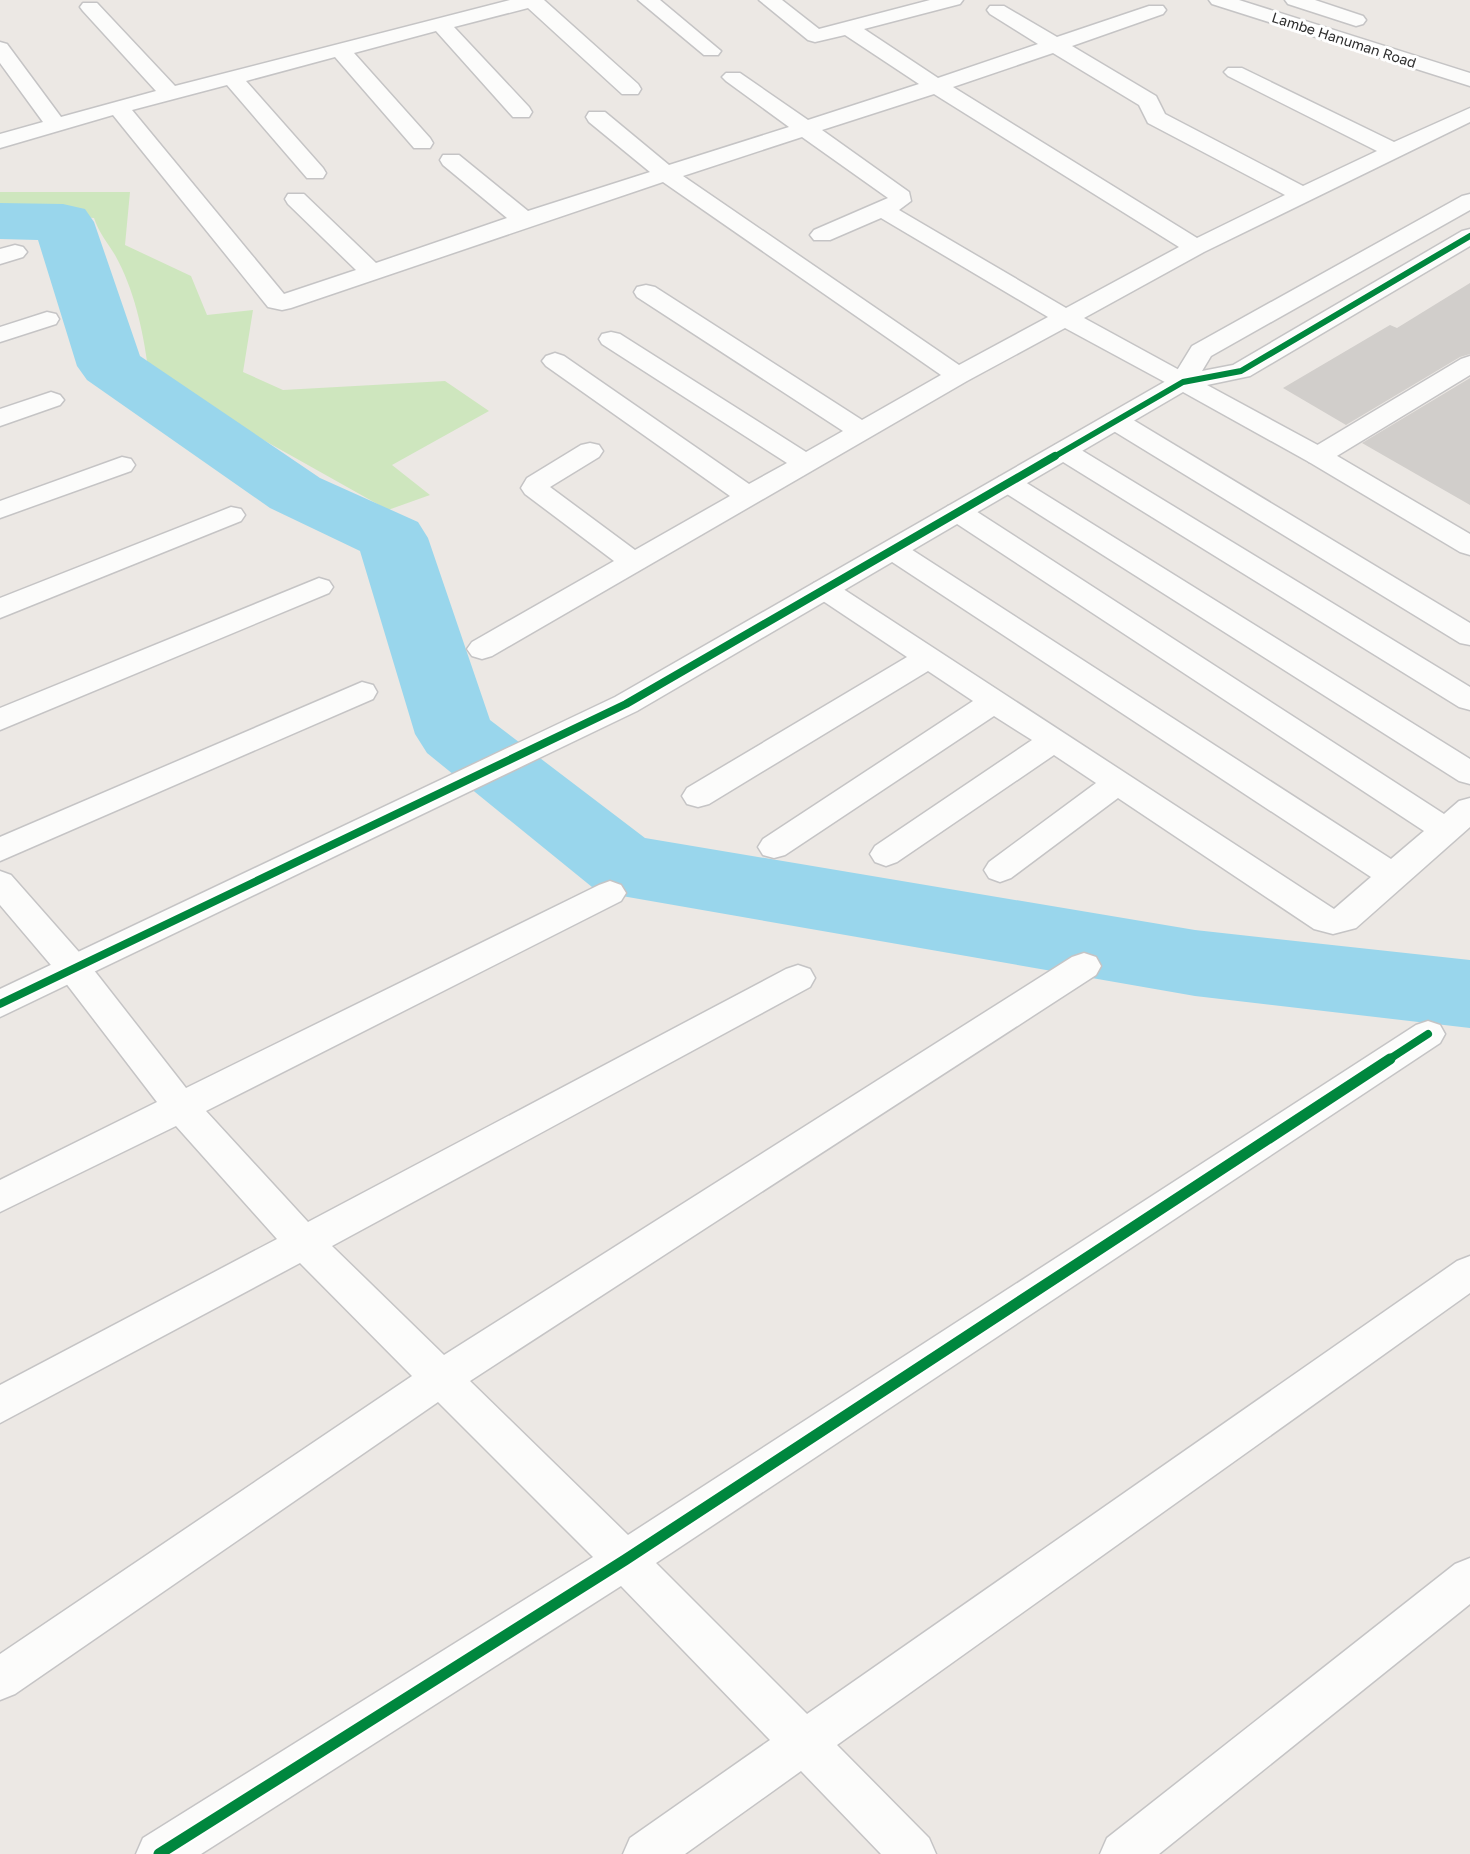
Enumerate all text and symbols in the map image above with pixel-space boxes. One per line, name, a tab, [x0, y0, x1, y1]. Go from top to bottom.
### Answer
street label: Lambe Hanuman Road	[1270, 8, 1419, 71]

